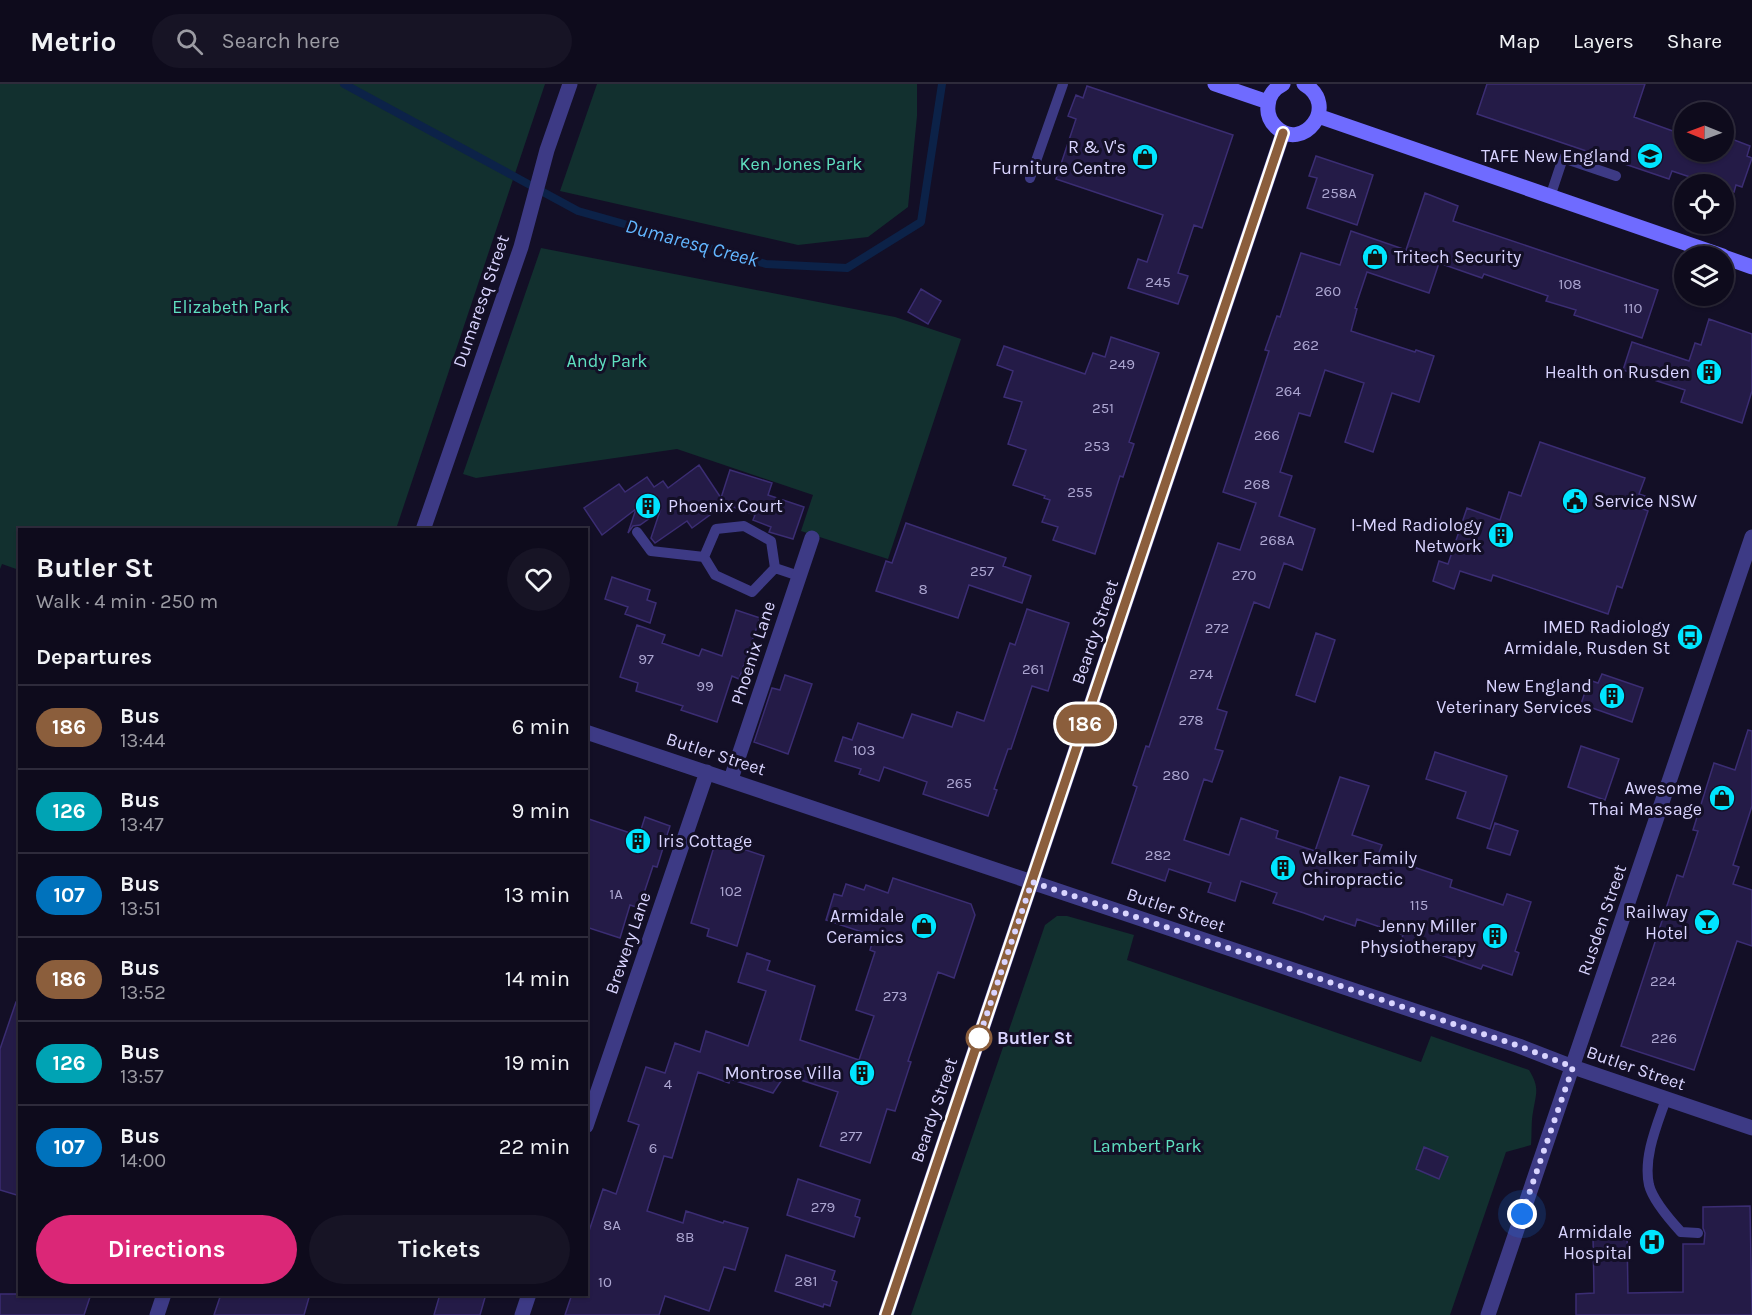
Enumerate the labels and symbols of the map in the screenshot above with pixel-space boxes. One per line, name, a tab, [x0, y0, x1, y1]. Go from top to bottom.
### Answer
north arrow	[1674, 102, 1734, 162]
place label: R & V's Furniture Centre	[992, 136, 1126, 179]
school or university icon: TAFE New England	[1635, 141, 1665, 171]
shop icon: R & V's Furniture Centre	[1130, 142, 1160, 172]
place label: TAFE New England	[1481, 145, 1630, 167]
park label: Ken Jones Park	[740, 153, 862, 175]
house number: 258A	[1322, 184, 1357, 202]
water label: Dumaresq Creek	[623, 214, 762, 272]
street label: Dumaresq Street	[448, 232, 514, 370]
shop icon: Tritech Security	[1360, 242, 1390, 272]
place label: Tritech Security	[1394, 246, 1522, 268]
house number: 245	[1145, 273, 1171, 291]
house number: 108	[1558, 275, 1582, 293]
house number: 260	[1315, 282, 1341, 300]
park label: Elizabeth Park	[172, 296, 290, 318]
house number: 110	[1624, 299, 1643, 317]
house number: 262	[1293, 336, 1319, 354]
park label: Andy Park	[566, 350, 648, 372]
house number: 249	[1109, 355, 1135, 373]
building icon: Health on Rusden	[1694, 357, 1724, 387]
place label: Health on Rusden	[1545, 361, 1690, 383]
house number: 264	[1275, 382, 1301, 400]
house number: 251	[1092, 399, 1114, 417]
house number: 266	[1254, 426, 1280, 444]
house number: 253	[1084, 437, 1110, 455]
house number: 268	[1244, 475, 1270, 493]
house number: 255	[1067, 483, 1093, 501]
public building icon: Service NSW	[1560, 486, 1590, 516]
place label: Service NSW	[1594, 490, 1697, 512]
building icon: Phoenix Court	[633, 491, 663, 521]
place label: Phoenix Court	[668, 495, 783, 517]
place label: I-Med Radiology Network	[1351, 514, 1483, 557]
building icon: I-Med Radiology Network	[1486, 520, 1516, 550]
house number: 268A	[1259, 531, 1295, 549]
house number: 257	[970, 562, 994, 580]
house number: 270	[1232, 566, 1256, 584]
street label: Beardy Street	[1067, 576, 1123, 687]
house number: 8	[918, 580, 928, 598]
street label: Phoenix Lane	[726, 598, 780, 708]
place label: IMED Radiology Armidale, Rusden St	[1504, 616, 1671, 659]
house number: 272	[1205, 619, 1229, 637]
bus stop icon: IMED Radiology Armidale, Rusden St	[1675, 622, 1705, 652]
house number: 97	[638, 650, 654, 668]
house number: 261	[1022, 660, 1044, 678]
house number: 274	[1189, 665, 1214, 683]
place label: New England Veterinary Services	[1436, 675, 1592, 718]
house number: 99	[696, 677, 714, 695]
building icon: New England Veterinary Services	[1597, 681, 1627, 711]
line badge: 186	[1050, 704, 1120, 744]
house number: 278	[1179, 711, 1203, 729]
street label: Butler Street	[663, 728, 769, 780]
house number: 103	[853, 741, 875, 759]
house number: 280	[1163, 766, 1190, 784]
house number: 265	[946, 774, 972, 792]
place label: Awesome Thai Massage	[1589, 777, 1702, 820]
shop icon: Awesome Thai Massage	[1707, 783, 1737, 813]
building icon: Iris Cottage	[623, 826, 653, 856]
place label: Iris Cottage	[658, 830, 752, 852]
house number: 282	[1145, 846, 1171, 864]
place label: Walker Family Chiropractic	[1302, 847, 1418, 890]
building icon: Walker Family Chiropractic	[1268, 853, 1298, 883]
street label: Rusden Street	[1573, 861, 1631, 978]
house number: 102	[720, 882, 742, 900]
street label: Butler Street	[1124, 883, 1229, 937]
house number: 1A	[609, 885, 623, 903]
street label: Brewery Lane	[600, 889, 656, 997]
house number: 115	[1410, 896, 1428, 914]
place label: Railway Hotel	[1625, 901, 1689, 944]
place label: Armidale Ceramics	[826, 905, 904, 948]
bar icon: Railway Hotel	[1692, 907, 1722, 937]
shop icon: Armidale Ceramics	[909, 911, 939, 941]
place label: Jenny Miller Physiotherapy	[1360, 915, 1477, 958]
building icon: Jenny Miller Physiotherapy	[1480, 921, 1510, 951]
house number: 224	[1650, 972, 1677, 990]
house number: 273	[883, 987, 907, 1005]
marker: Butler St	[966, 1025, 992, 1051]
place label: Butler St	[997, 1027, 1072, 1049]
house number: 226	[1651, 1029, 1677, 1047]
street label: Butler Street	[1584, 1041, 1689, 1095]
street label: Beardy Street	[906, 1054, 962, 1165]
building icon: Montrose Villa	[847, 1058, 877, 1088]
place label: Montrose Villa	[724, 1062, 842, 1084]
house number: 4	[664, 1075, 673, 1093]
house number: 277	[840, 1127, 862, 1145]
park label: Lambert Park	[1092, 1135, 1202, 1157]
house number: 6	[649, 1139, 657, 1157]
house number: 279	[811, 1198, 835, 1216]
your location	[1507, 1199, 1537, 1229]
house number: 8A	[603, 1216, 621, 1234]
place label: Armidale Hospital	[1558, 1221, 1632, 1264]
hospital icon: Armidale Hospital	[1637, 1227, 1667, 1257]
house number: 8B	[676, 1228, 694, 1246]
house number: 281	[795, 1272, 817, 1290]
house number: 10	[598, 1273, 612, 1291]

